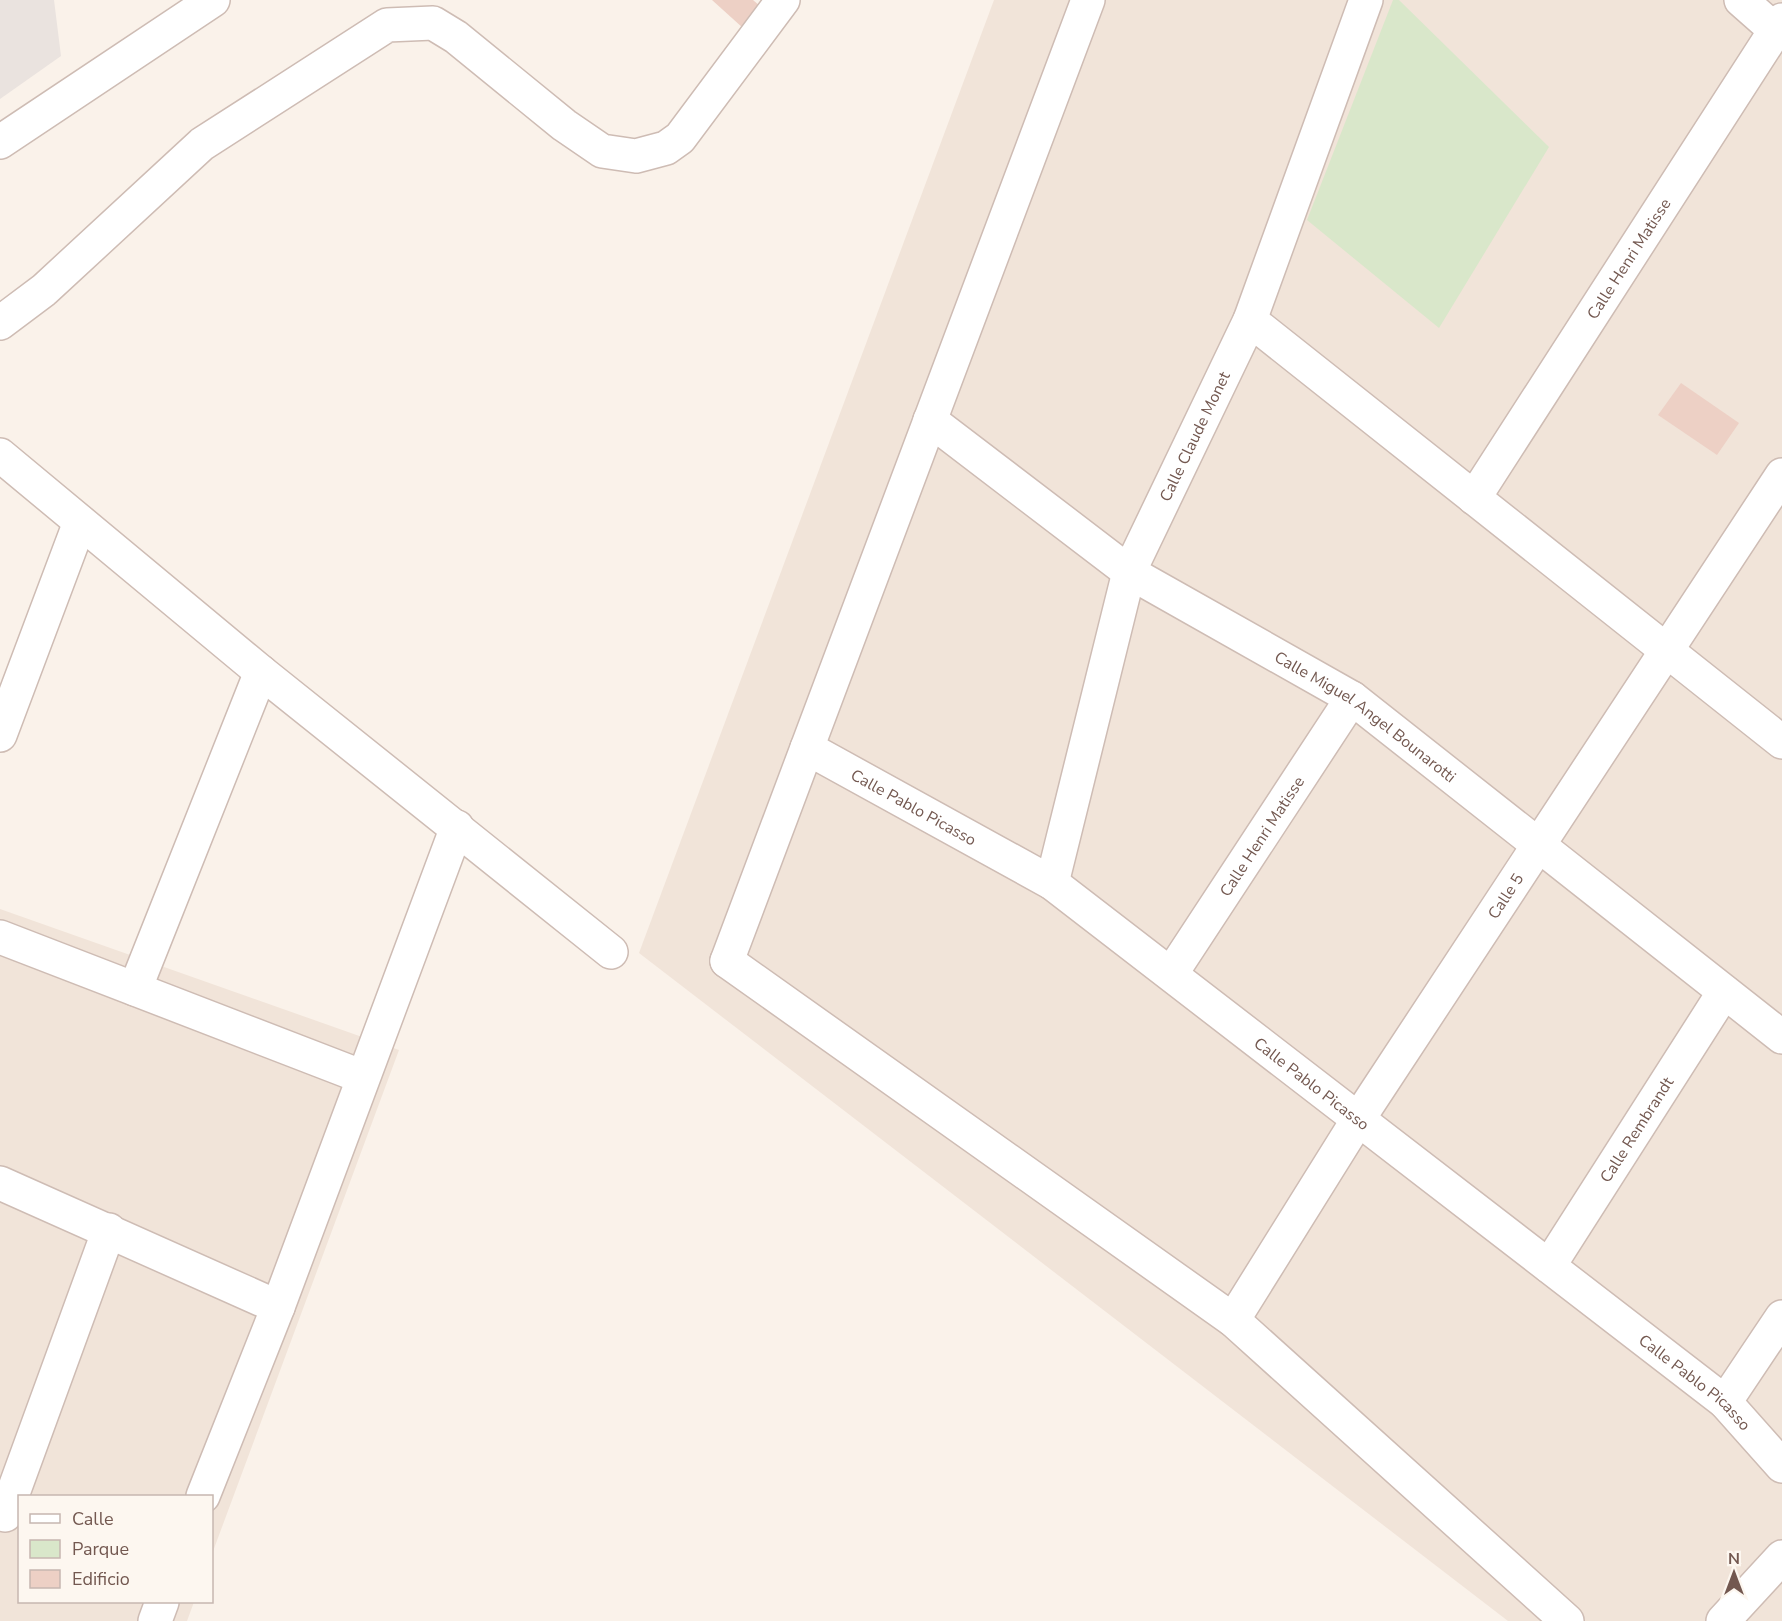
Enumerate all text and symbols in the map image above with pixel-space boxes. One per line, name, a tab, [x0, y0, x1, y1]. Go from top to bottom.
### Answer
street label: Calle Henri Matisse	[1582, 194, 1676, 324]
street label: Calle Claude Monet	[1154, 368, 1236, 505]
street label: Calle Miguel Angel Bounarotti	[1270, 646, 1460, 788]
street label: Calle Pablo Picasso	[847, 764, 980, 851]
street label: Calle Henri Matisse	[1215, 772, 1310, 901]
street label: Calle 5	[1483, 869, 1529, 924]
street label: Calle Pablo Picasso	[1249, 1033, 1374, 1136]
street label: Calle Rembrandt	[1595, 1073, 1679, 1187]
street label: Calle Pablo Picasso	[1634, 1329, 1756, 1436]
legend	[18, 1495, 213, 1603]
text: Calle	[72, 1507, 114, 1531]
text: Parque	[72, 1537, 129, 1561]
north arrow	[1704, 1543, 1764, 1603]
text: N	[1728, 1548, 1740, 1570]
text: Edificio	[72, 1567, 130, 1591]

